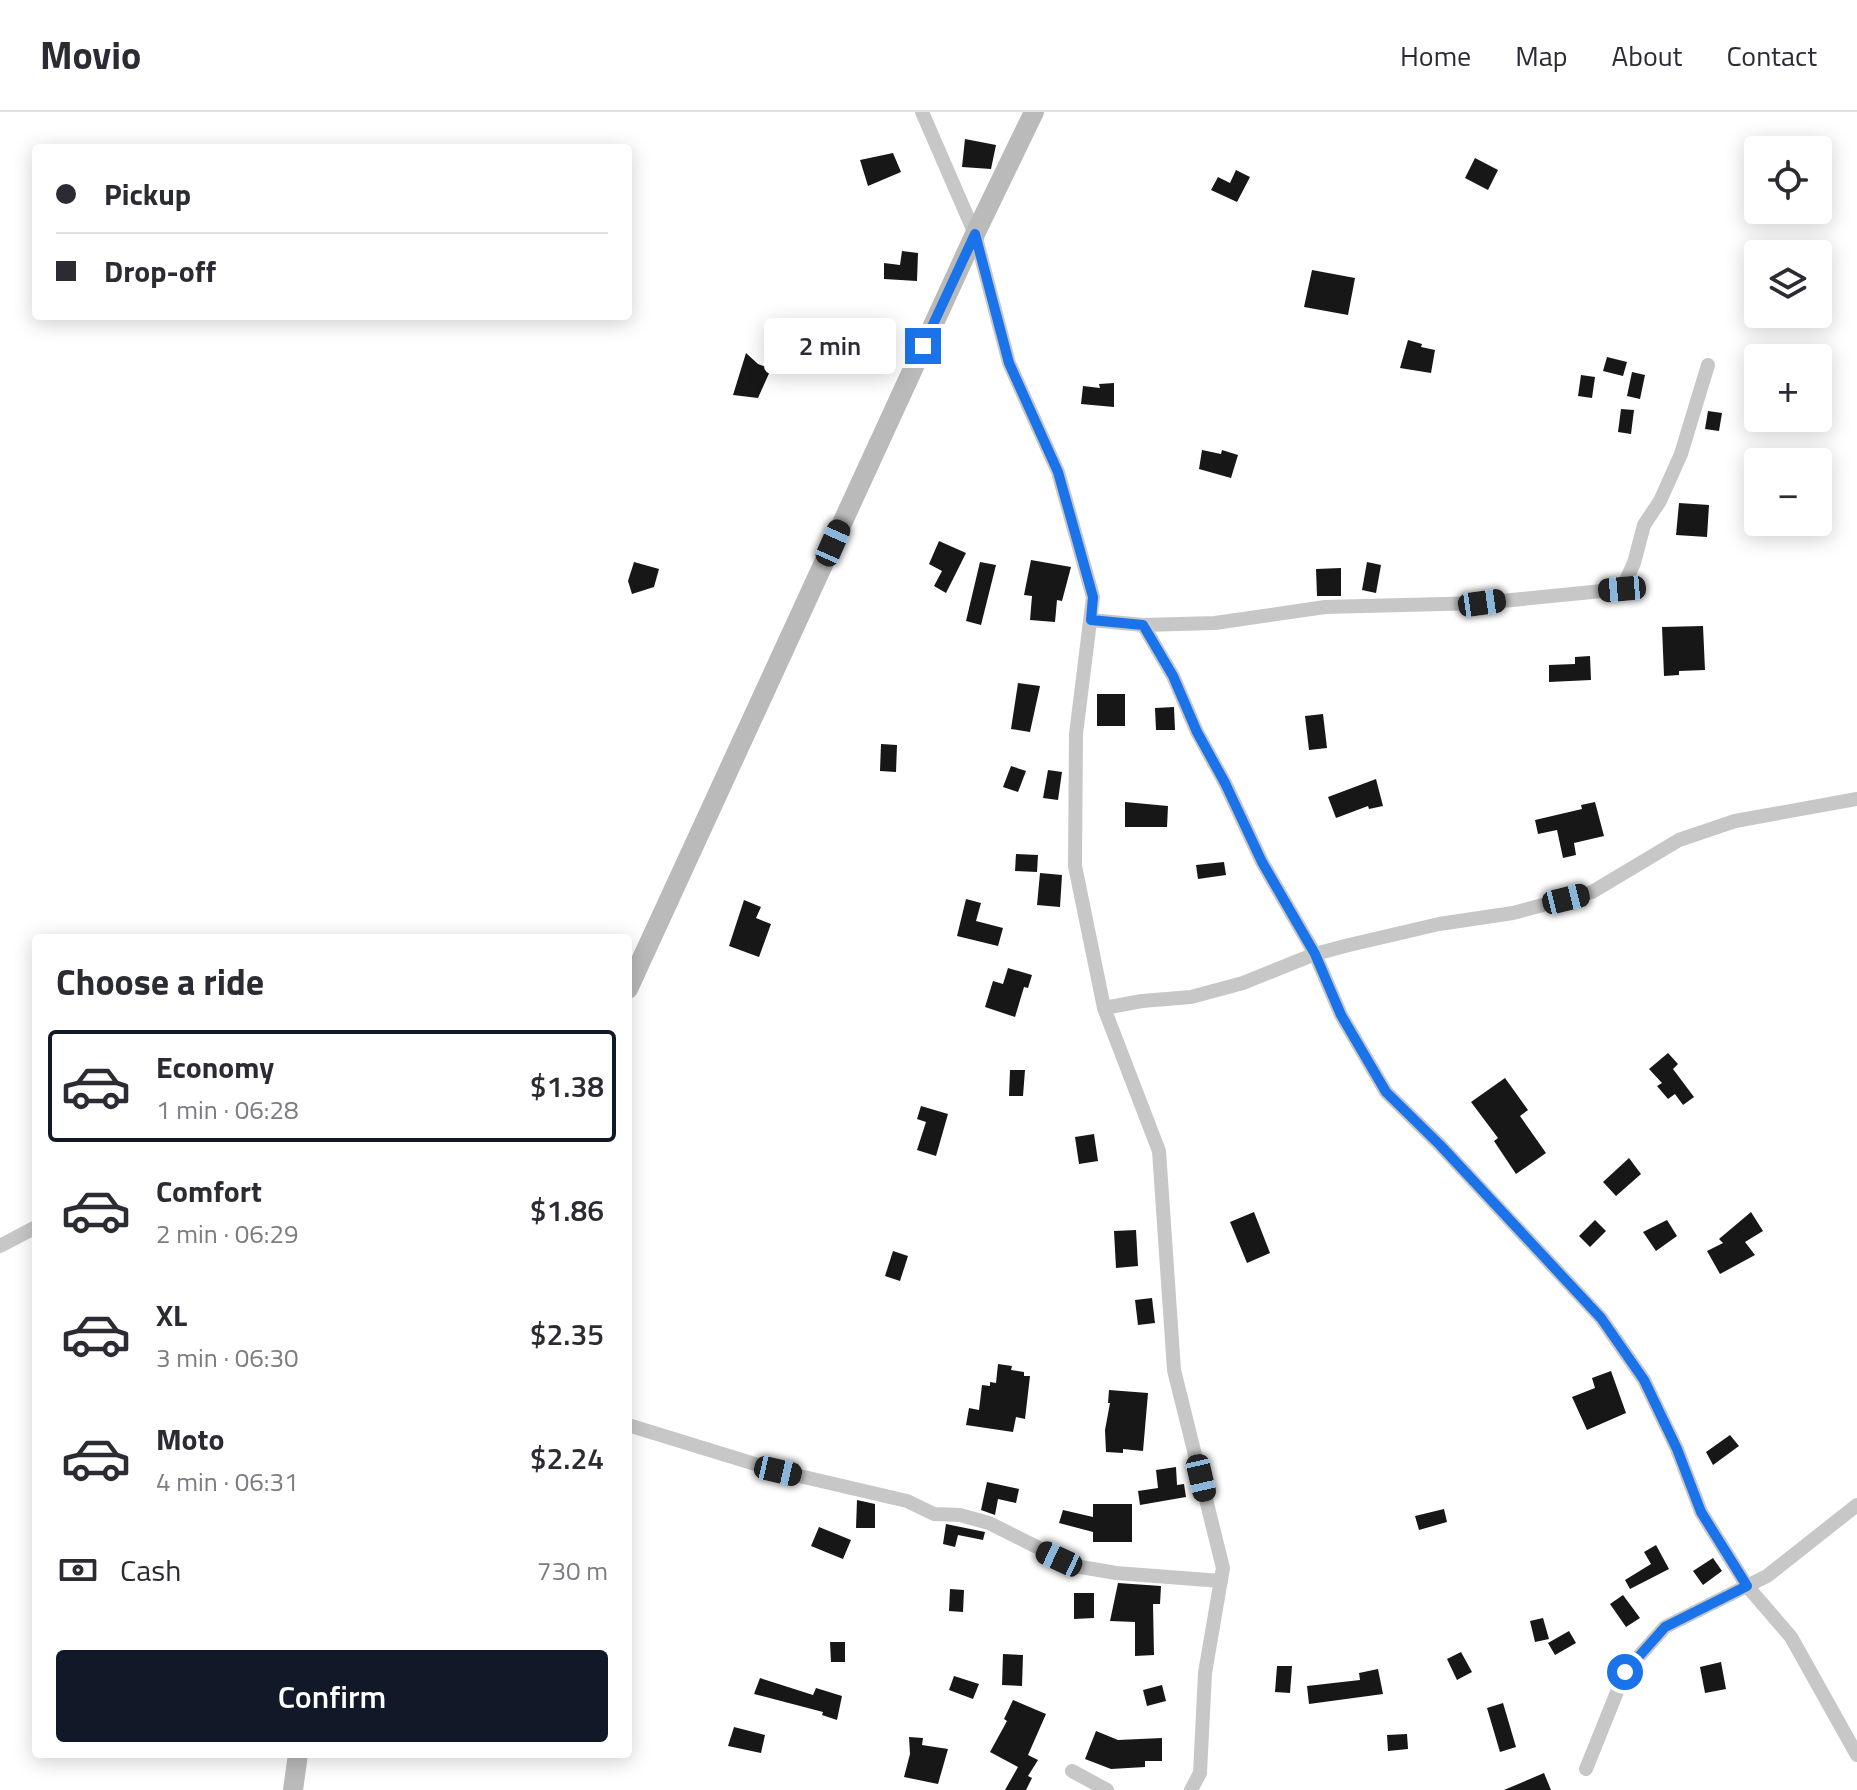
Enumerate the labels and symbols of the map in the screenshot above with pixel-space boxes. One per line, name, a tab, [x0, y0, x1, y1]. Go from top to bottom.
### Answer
callout: 2 min	[763, 318, 895, 374]
route end	[905, 328, 941, 364]
car	[812, 516, 854, 570]
car	[1597, 575, 1647, 603]
car	[1457, 588, 1507, 618]
car	[1540, 882, 1592, 916]
car	[1184, 1452, 1218, 1504]
car	[752, 1454, 804, 1488]
car	[1032, 1538, 1086, 1580]
route start	[1607, 1654, 1643, 1690]

